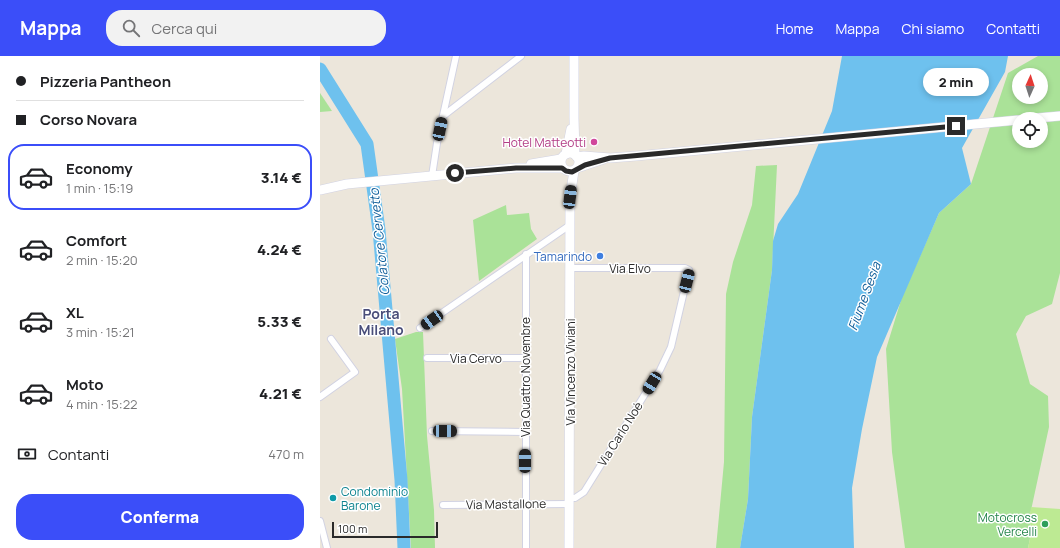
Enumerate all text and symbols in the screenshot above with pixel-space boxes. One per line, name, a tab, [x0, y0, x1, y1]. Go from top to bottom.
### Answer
search box	[106, 10, 386, 46]
text: Mappa	[20, 15, 82, 41]
icon: search	[120, 17, 142, 39]
text: Cerca qui	[152, 18, 217, 39]
text: Home	[776, 19, 814, 38]
text: Mappa	[836, 19, 879, 38]
text: Chi siamo	[901, 19, 964, 38]
text: Contatti	[986, 19, 1040, 38]
callout: 2 min	[923, 68, 989, 96]
north arrow	[1012, 68, 1048, 104]
map controls	[1012, 68, 1048, 148]
text: Pizzeria Pantheon	[40, 71, 171, 92]
text: 2 min	[939, 73, 973, 91]
text: Corso Novara	[40, 109, 137, 130]
button: locate	[1012, 112, 1048, 148]
car	[432, 116, 448, 142]
route end	[947, 117, 965, 135]
place label: Hotel Matteotti	[502, 134, 586, 151]
marker: Hotel Matteotti	[589, 137, 599, 147]
text: Economy	[66, 158, 133, 179]
icon: car	[18, 159, 54, 195]
route start	[446, 164, 464, 182]
text: 3.14 €	[261, 167, 302, 188]
text: 1 min · 15:19	[66, 179, 133, 197]
car	[563, 184, 577, 210]
water label: Colatore Cervetto	[364, 186, 394, 296]
text: Comfort	[66, 230, 127, 251]
icon: car	[18, 231, 54, 267]
text: 4.24 €	[257, 239, 302, 260]
place label: Tamarindo	[534, 248, 592, 265]
text: 2 min · 15:20	[66, 251, 138, 269]
marker: Tamarindo	[595, 251, 605, 261]
water label: Fiume Sesia	[843, 259, 885, 333]
street label: Via Elvo	[609, 260, 651, 277]
car	[678, 268, 696, 294]
text: XL	[66, 302, 84, 323]
icon: car	[18, 303, 54, 339]
district label: Porta Milano	[358, 304, 404, 339]
car	[419, 308, 445, 332]
text: 5.33 €	[257, 311, 302, 332]
street label: Via Quattro Novembre	[517, 317, 534, 437]
street label: Via Vincenzo Viviani	[562, 319, 579, 425]
text: 3 min · 15:21	[66, 323, 135, 341]
street label: Via Cervo	[450, 350, 502, 367]
car	[641, 370, 663, 396]
text: Moto	[66, 374, 103, 395]
icon: car	[18, 375, 54, 411]
text: 4.21 €	[259, 383, 302, 404]
text: 4 min · 15:22	[66, 395, 137, 413]
street label: Via Carlo Noè	[593, 399, 647, 469]
car	[433, 425, 457, 437]
icon: cash	[16, 443, 38, 465]
text: Contanti	[48, 444, 109, 465]
text: 470 m	[268, 445, 304, 463]
car	[519, 449, 531, 473]
place label: Condominio Barone	[341, 483, 408, 514]
marker: Condominio Barone	[328, 493, 338, 503]
button: Conferma	[16, 494, 304, 540]
street label: Via Mastallone	[466, 495, 546, 513]
place label: Motocross Vercelli	[978, 509, 1037, 540]
marker: Motocross Vercelli	[1040, 519, 1050, 529]
scale bar	[332, 520, 438, 539]
text: 100 m	[338, 521, 367, 536]

